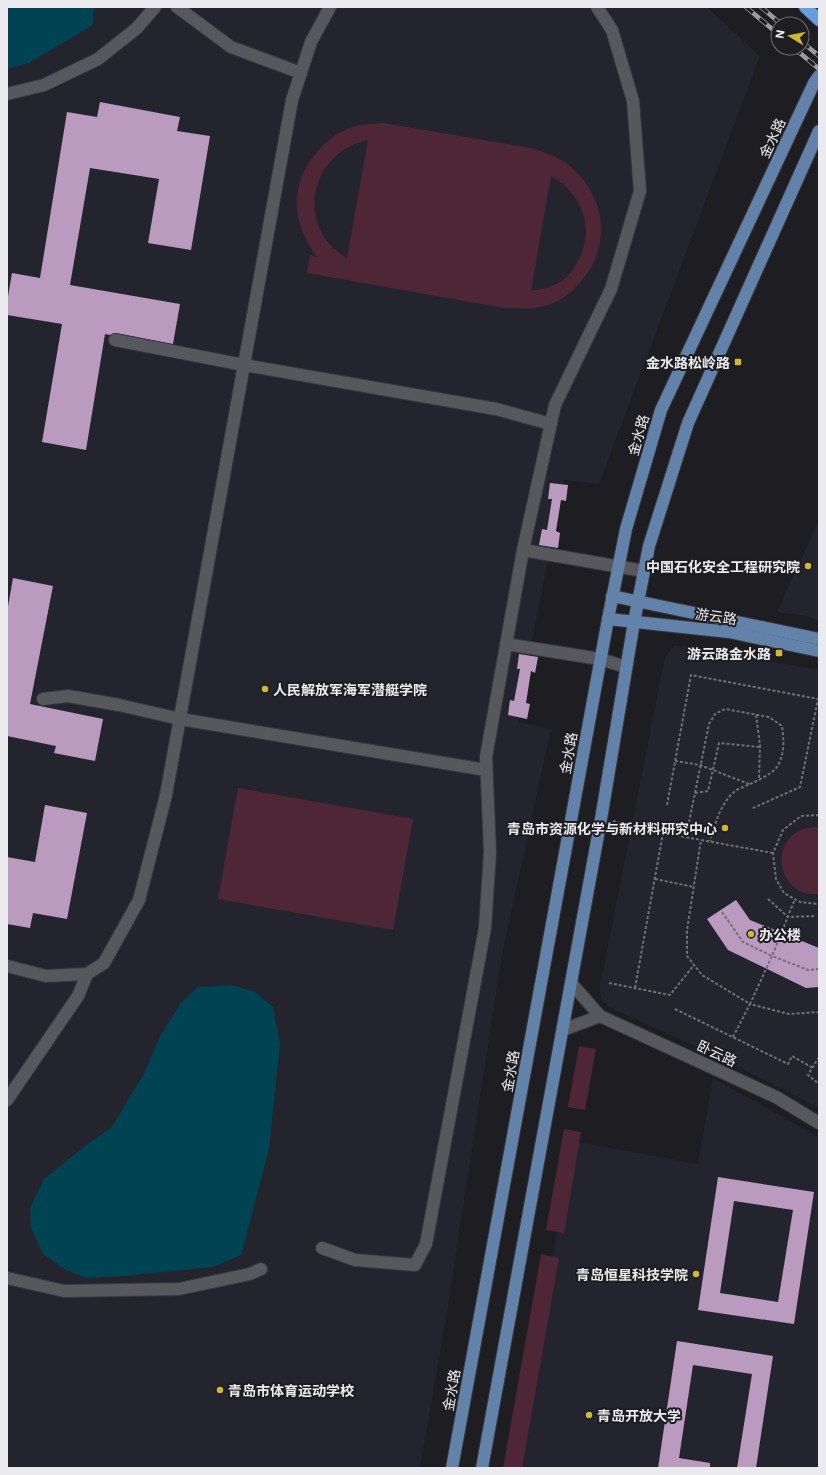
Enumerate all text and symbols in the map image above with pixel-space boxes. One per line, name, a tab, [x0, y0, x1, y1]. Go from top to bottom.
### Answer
north arrow	[770, 16, 810, 56]
text: N	[773, 29, 788, 40]
street label: 金水路	[755, 115, 789, 161]
place label: 金水路松岭路	[646, 354, 730, 371]
marker: 金水路松岭路	[733, 357, 743, 367]
street label: 金水路	[624, 412, 652, 458]
place label: 中国石化安全工程研究院	[646, 558, 800, 575]
marker: 中国石化安全工程研究院	[803, 561, 813, 571]
street label: 游云路	[694, 605, 738, 627]
place label: 游云路金水路	[687, 645, 771, 662]
marker: 游云路金水路	[774, 648, 784, 658]
place label: 人民解放军海军潜艇学院	[273, 681, 427, 698]
marker: 人民解放军海军潜艇学院	[260, 684, 270, 694]
street label: 金水路	[556, 731, 580, 775]
place label: 青岛市资源化学与新材料研究中心	[507, 820, 717, 837]
marker: 青岛市资源化学与新材料研究中心	[720, 823, 730, 833]
place label: 办公楼	[759, 926, 801, 943]
marker: 办公楼	[746, 929, 756, 939]
street label: 卧云路	[694, 1036, 740, 1070]
street label: 金水路	[498, 1049, 522, 1093]
place label: 青岛恒星科技学院	[576, 1266, 688, 1283]
marker: 青岛恒星科技学院	[691, 1269, 701, 1279]
street label: 金水路	[439, 1368, 463, 1412]
place label: 青岛市体育运动学校	[228, 1382, 354, 1399]
marker: 青岛市体育运动学校	[215, 1385, 225, 1395]
place label: 青岛开放大学	[597, 1407, 681, 1424]
marker: 青岛开放大学	[584, 1410, 594, 1420]

